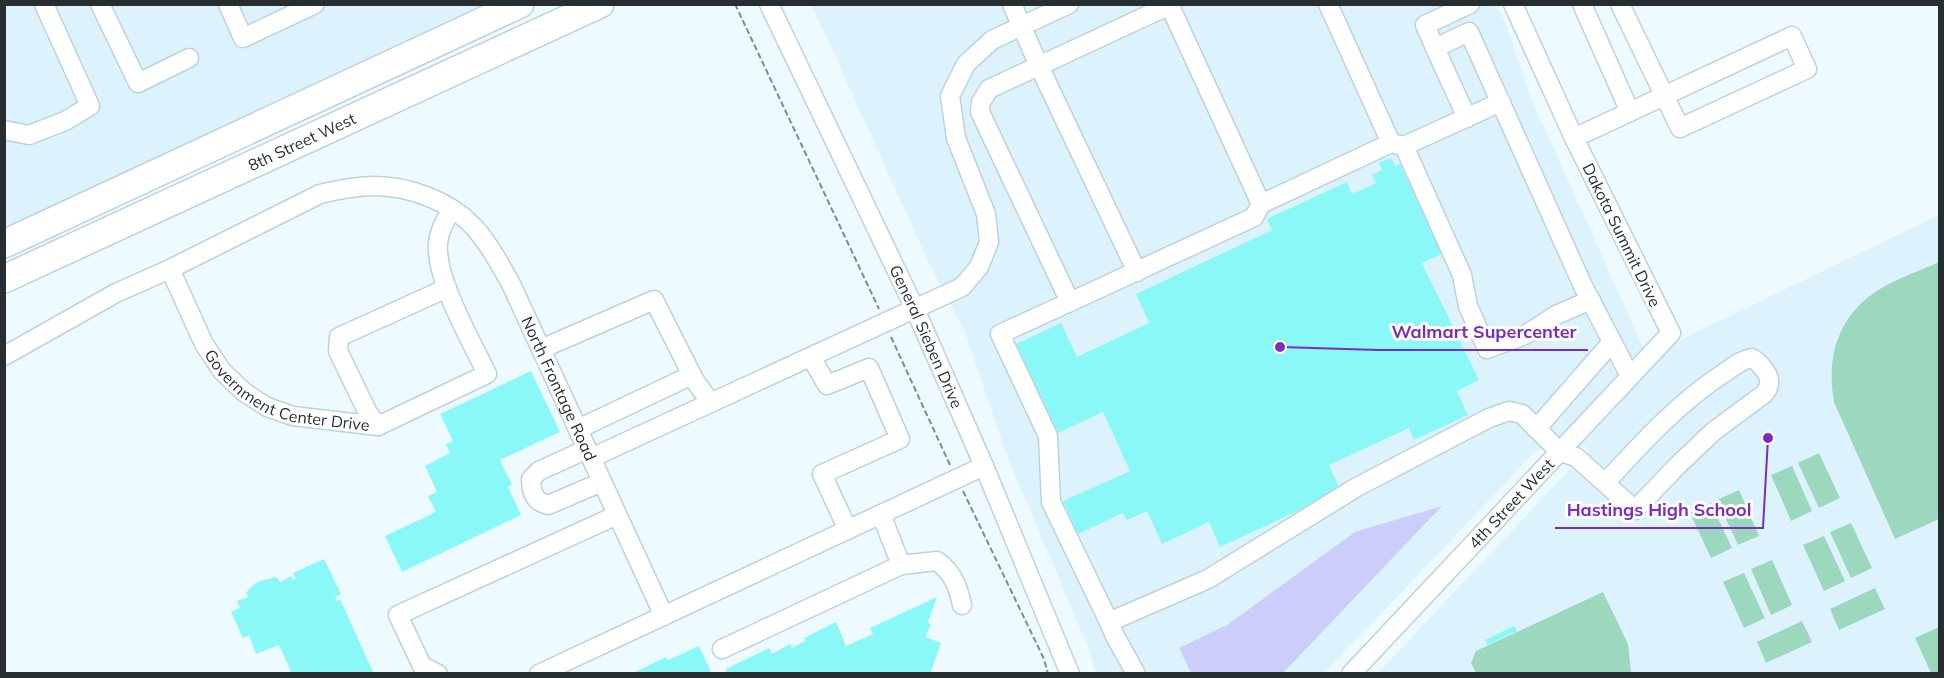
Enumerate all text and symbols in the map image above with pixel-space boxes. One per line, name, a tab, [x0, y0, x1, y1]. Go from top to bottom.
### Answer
street label: 8th Street West	[245, 108, 359, 175]
street label: Dakota Summit Drive	[1578, 160, 1666, 310]
street label: General Sieben Drive	[885, 262, 967, 411]
street label: North Frontage Road	[517, 313, 601, 464]
callout: Walmart Supercenter	[1379, 314, 1588, 350]
text: Walmart Supercenter	[1391, 320, 1578, 343]
street label: Government Center Drive	[200, 345, 371, 435]
street label: 4th Street West	[1464, 454, 1558, 553]
callout: Hastings High School	[1555, 492, 1763, 528]
text: Hastings High School	[1567, 498, 1751, 521]

